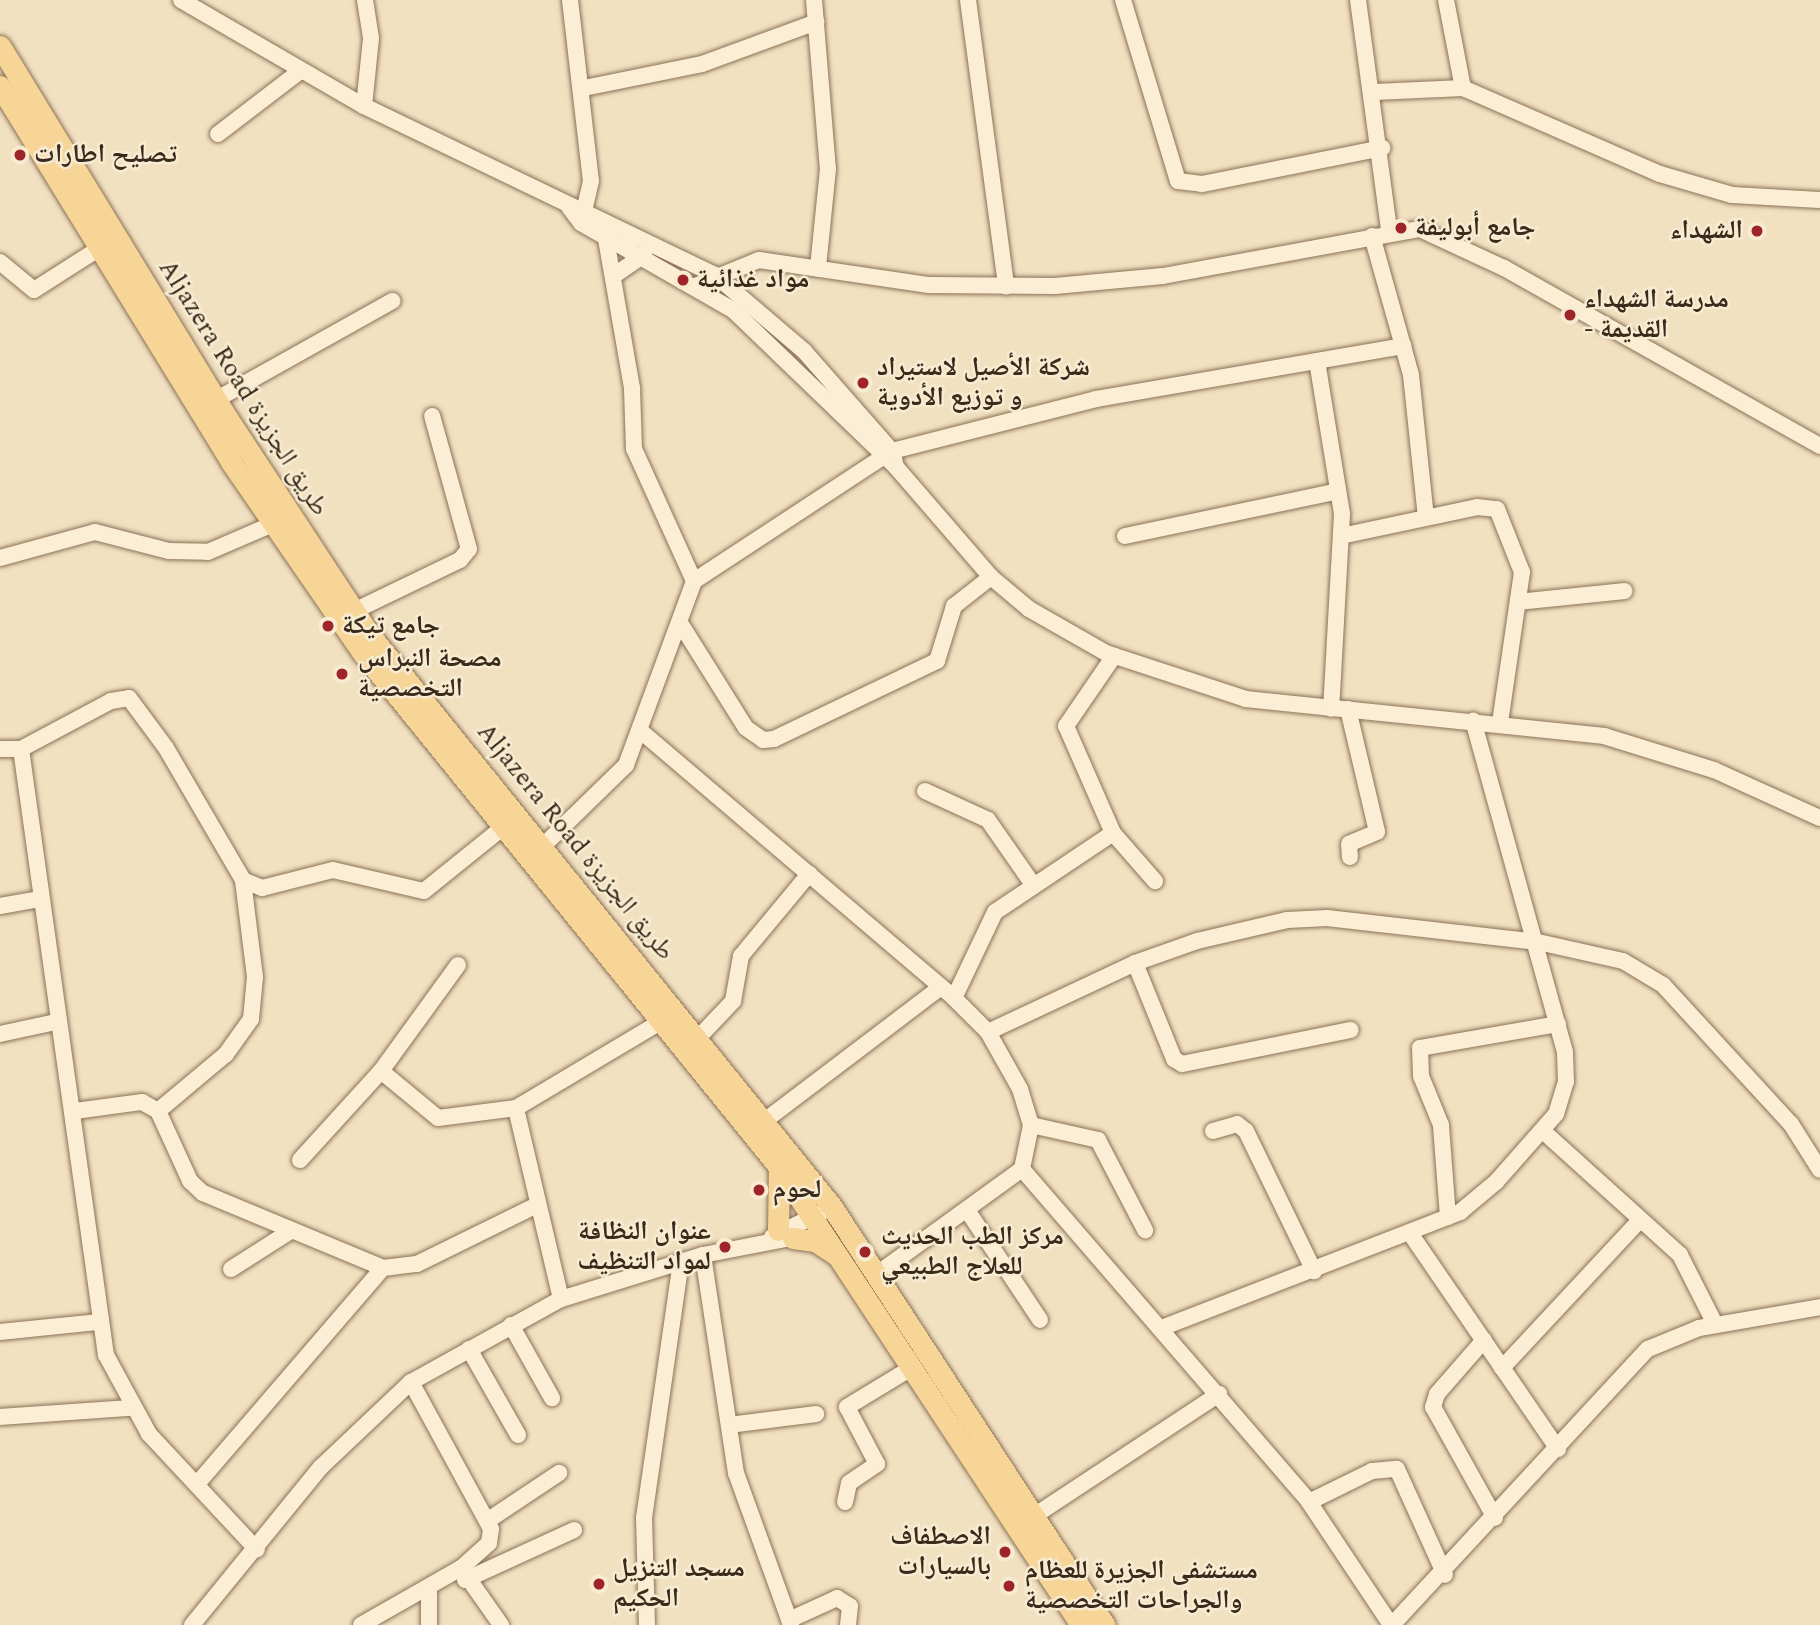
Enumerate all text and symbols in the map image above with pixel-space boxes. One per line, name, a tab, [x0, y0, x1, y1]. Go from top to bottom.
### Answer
place label: تصليح اطارات	[34, 139, 177, 171]
marker: تصليح اطارات	[12, 147, 28, 163]
place label: جامع أبوليفة	[1415, 212, 1536, 244]
place label: الشهداء	[1670, 215, 1743, 247]
marker: جامع أبوليفة	[1393, 220, 1409, 236]
marker: الشهداء	[1749, 223, 1765, 239]
street label: Aljazera Road طريق الجزيزة	[151, 254, 335, 522]
place label: مواد غذائية	[697, 264, 809, 296]
marker: مواد غذائية	[675, 272, 691, 288]
place label: مدرسة الشهداء - القديمة	[1584, 284, 1729, 346]
marker: مدرسة الشهداء - القديمة	[1562, 307, 1578, 323]
place label: شركة الأصيل لاستيراد و توزيع الأدوية	[877, 352, 1090, 414]
marker: شركة الأصيل لاستيراد و توزيع الأدوية	[855, 375, 871, 391]
place label: جامع تيكة	[342, 610, 440, 642]
marker: جامع تيكة	[320, 618, 336, 634]
place label: مصحة النبراس التخصصية	[358, 643, 501, 704]
marker: مصحة النبراس التخصصية	[332, 664, 352, 684]
street label: Aljazera Road طريق الجزيزة	[470, 717, 680, 967]
place label: لحوم	[773, 1174, 821, 1206]
marker: لحوم	[751, 1182, 767, 1198]
place label: عنوان النظافة لمواد التنظيف	[577, 1216, 711, 1278]
place label: مركز الطب الحديث للعلاج الطبيعي	[881, 1221, 1064, 1282]
marker: عنوان النظافة لمواد التنظيف	[717, 1239, 733, 1255]
marker: مركز الطب الحديث للعلاج الطبيعي	[855, 1242, 875, 1262]
place label: الاصطفاف بالسيارات	[890, 1521, 991, 1582]
marker: الاصطفاف بالسيارات	[997, 1544, 1013, 1560]
place label: مسجد التنزيل الحكيم	[613, 1553, 745, 1614]
place label: مستشفى الجزيرة للعظام والجراحات التخصصية	[1025, 1555, 1258, 1616]
marker: مسجد التنزيل الحكيم	[591, 1576, 607, 1592]
marker: مستشفى الجزيرة للعظام والجراحات التخصصية	[999, 1576, 1019, 1596]

